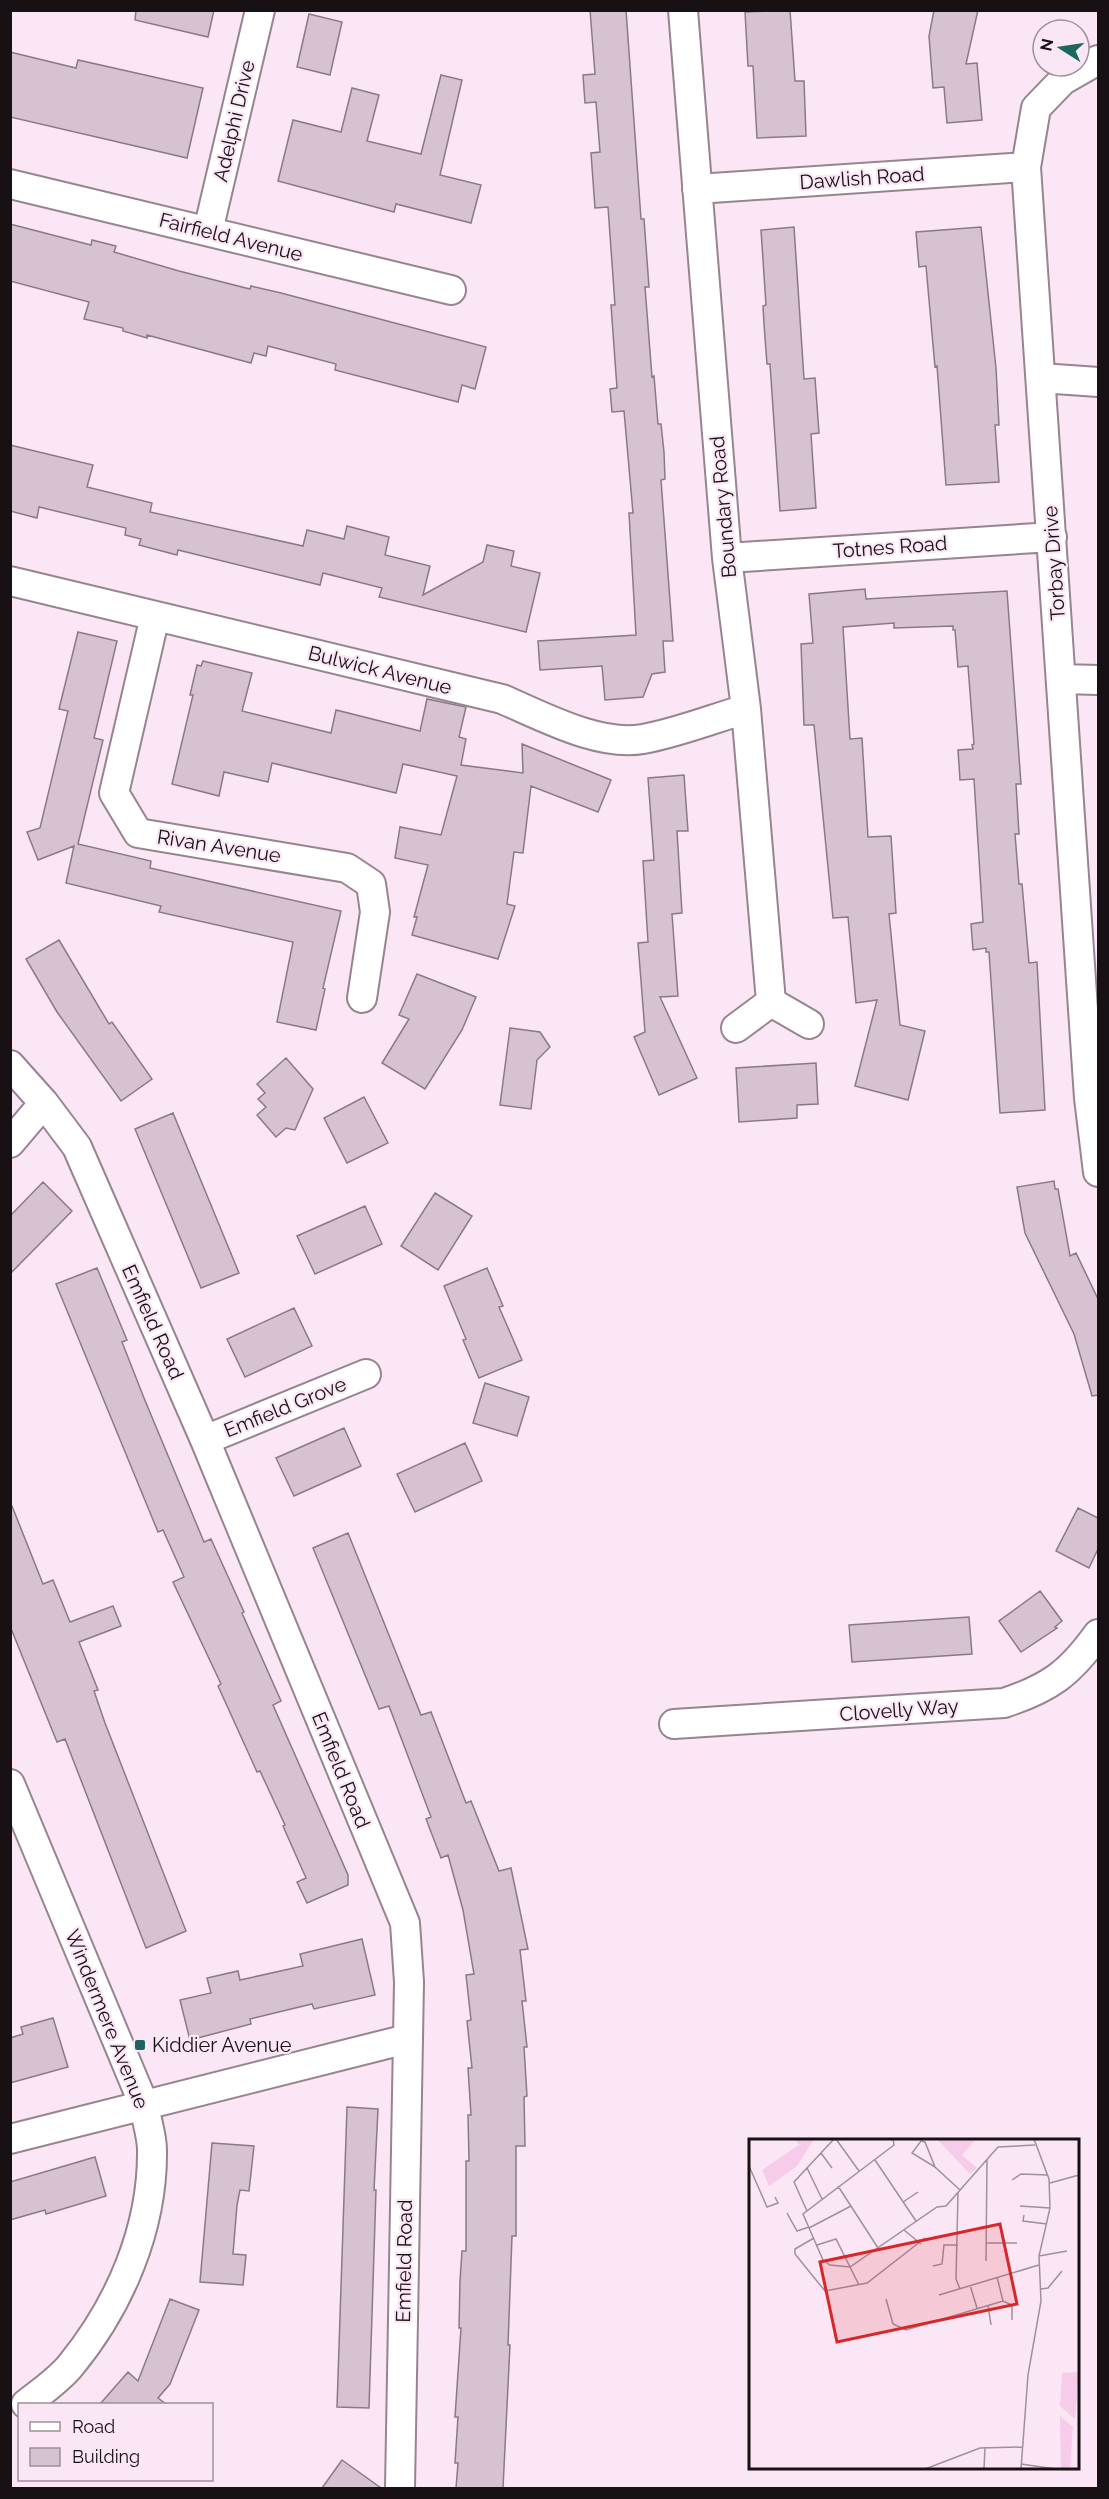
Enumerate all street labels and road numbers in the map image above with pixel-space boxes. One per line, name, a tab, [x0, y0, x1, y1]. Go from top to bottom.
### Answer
street label: Adelphi Drive	[208, 58, 260, 184]
street label: Dawlish Road	[799, 162, 925, 194]
street label: Fairfield Avenue	[157, 208, 306, 267]
street label: Boundary Road	[705, 435, 741, 579]
street label: Torbay Drive	[1038, 505, 1070, 621]
street label: Totnes Road	[832, 531, 948, 563]
street label: Bulwick Avenue	[306, 641, 455, 700]
street label: Rivan Avenue	[155, 824, 283, 868]
street label: Emfield Road	[117, 1261, 189, 1383]
street label: Emfield Grove	[220, 1371, 350, 1442]
street label: Clovelly Way	[839, 1694, 959, 1726]
street label: Emfield Road	[307, 1708, 375, 1832]
street label: Windermere Avenue	[60, 1926, 154, 2112]
street label: Emfield Road	[391, 2199, 417, 2323]

